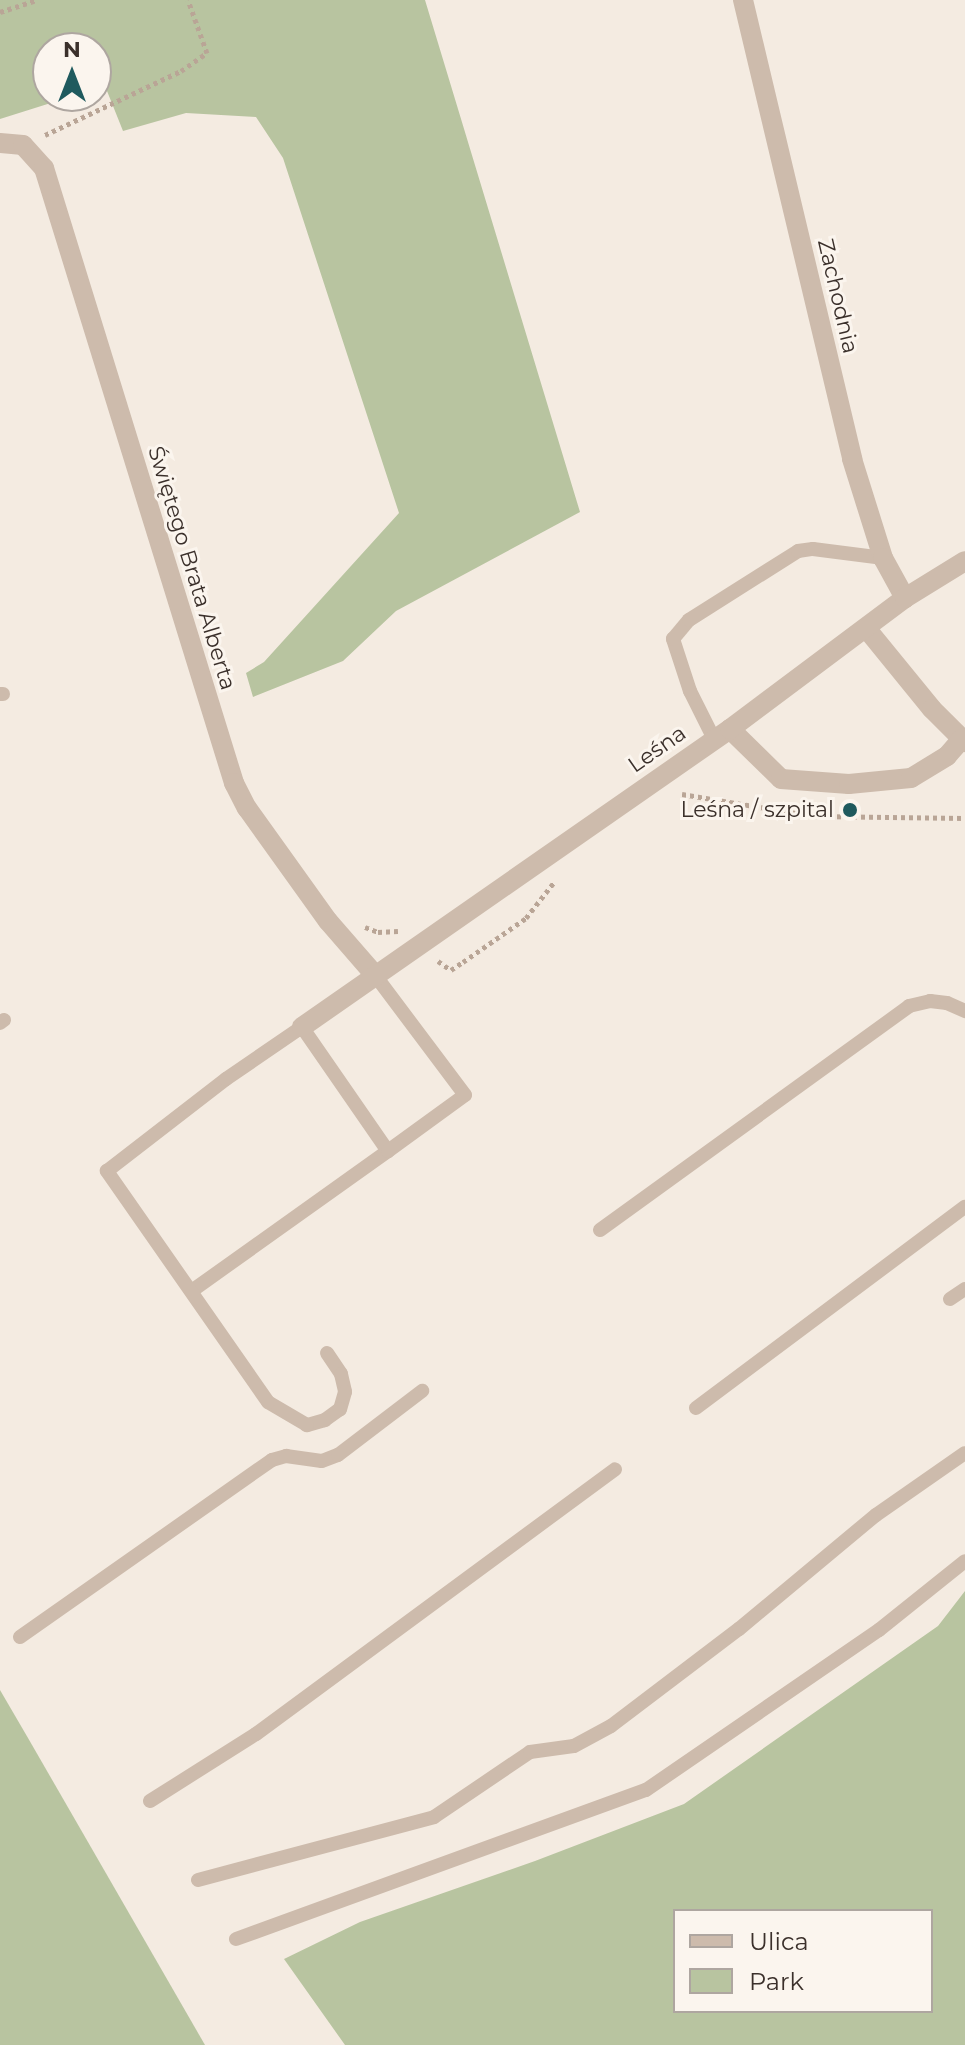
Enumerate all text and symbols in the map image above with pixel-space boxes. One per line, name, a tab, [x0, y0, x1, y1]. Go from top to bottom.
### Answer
north arrow	[32, 32, 112, 112]
text: N	[63, 36, 81, 63]
street label: Zachodnia	[812, 236, 864, 356]
street label: Świętego Brata Alberta	[142, 443, 242, 693]
street label: Leśna	[623, 720, 691, 778]
place label: Leśna / szpital	[680, 797, 834, 823]
marker: Leśna / szpital	[841, 801, 859, 819]
legend	[673, 1909, 933, 2013]
text: Ulica	[749, 1927, 809, 1956]
text: Park	[749, 1967, 804, 1996]

